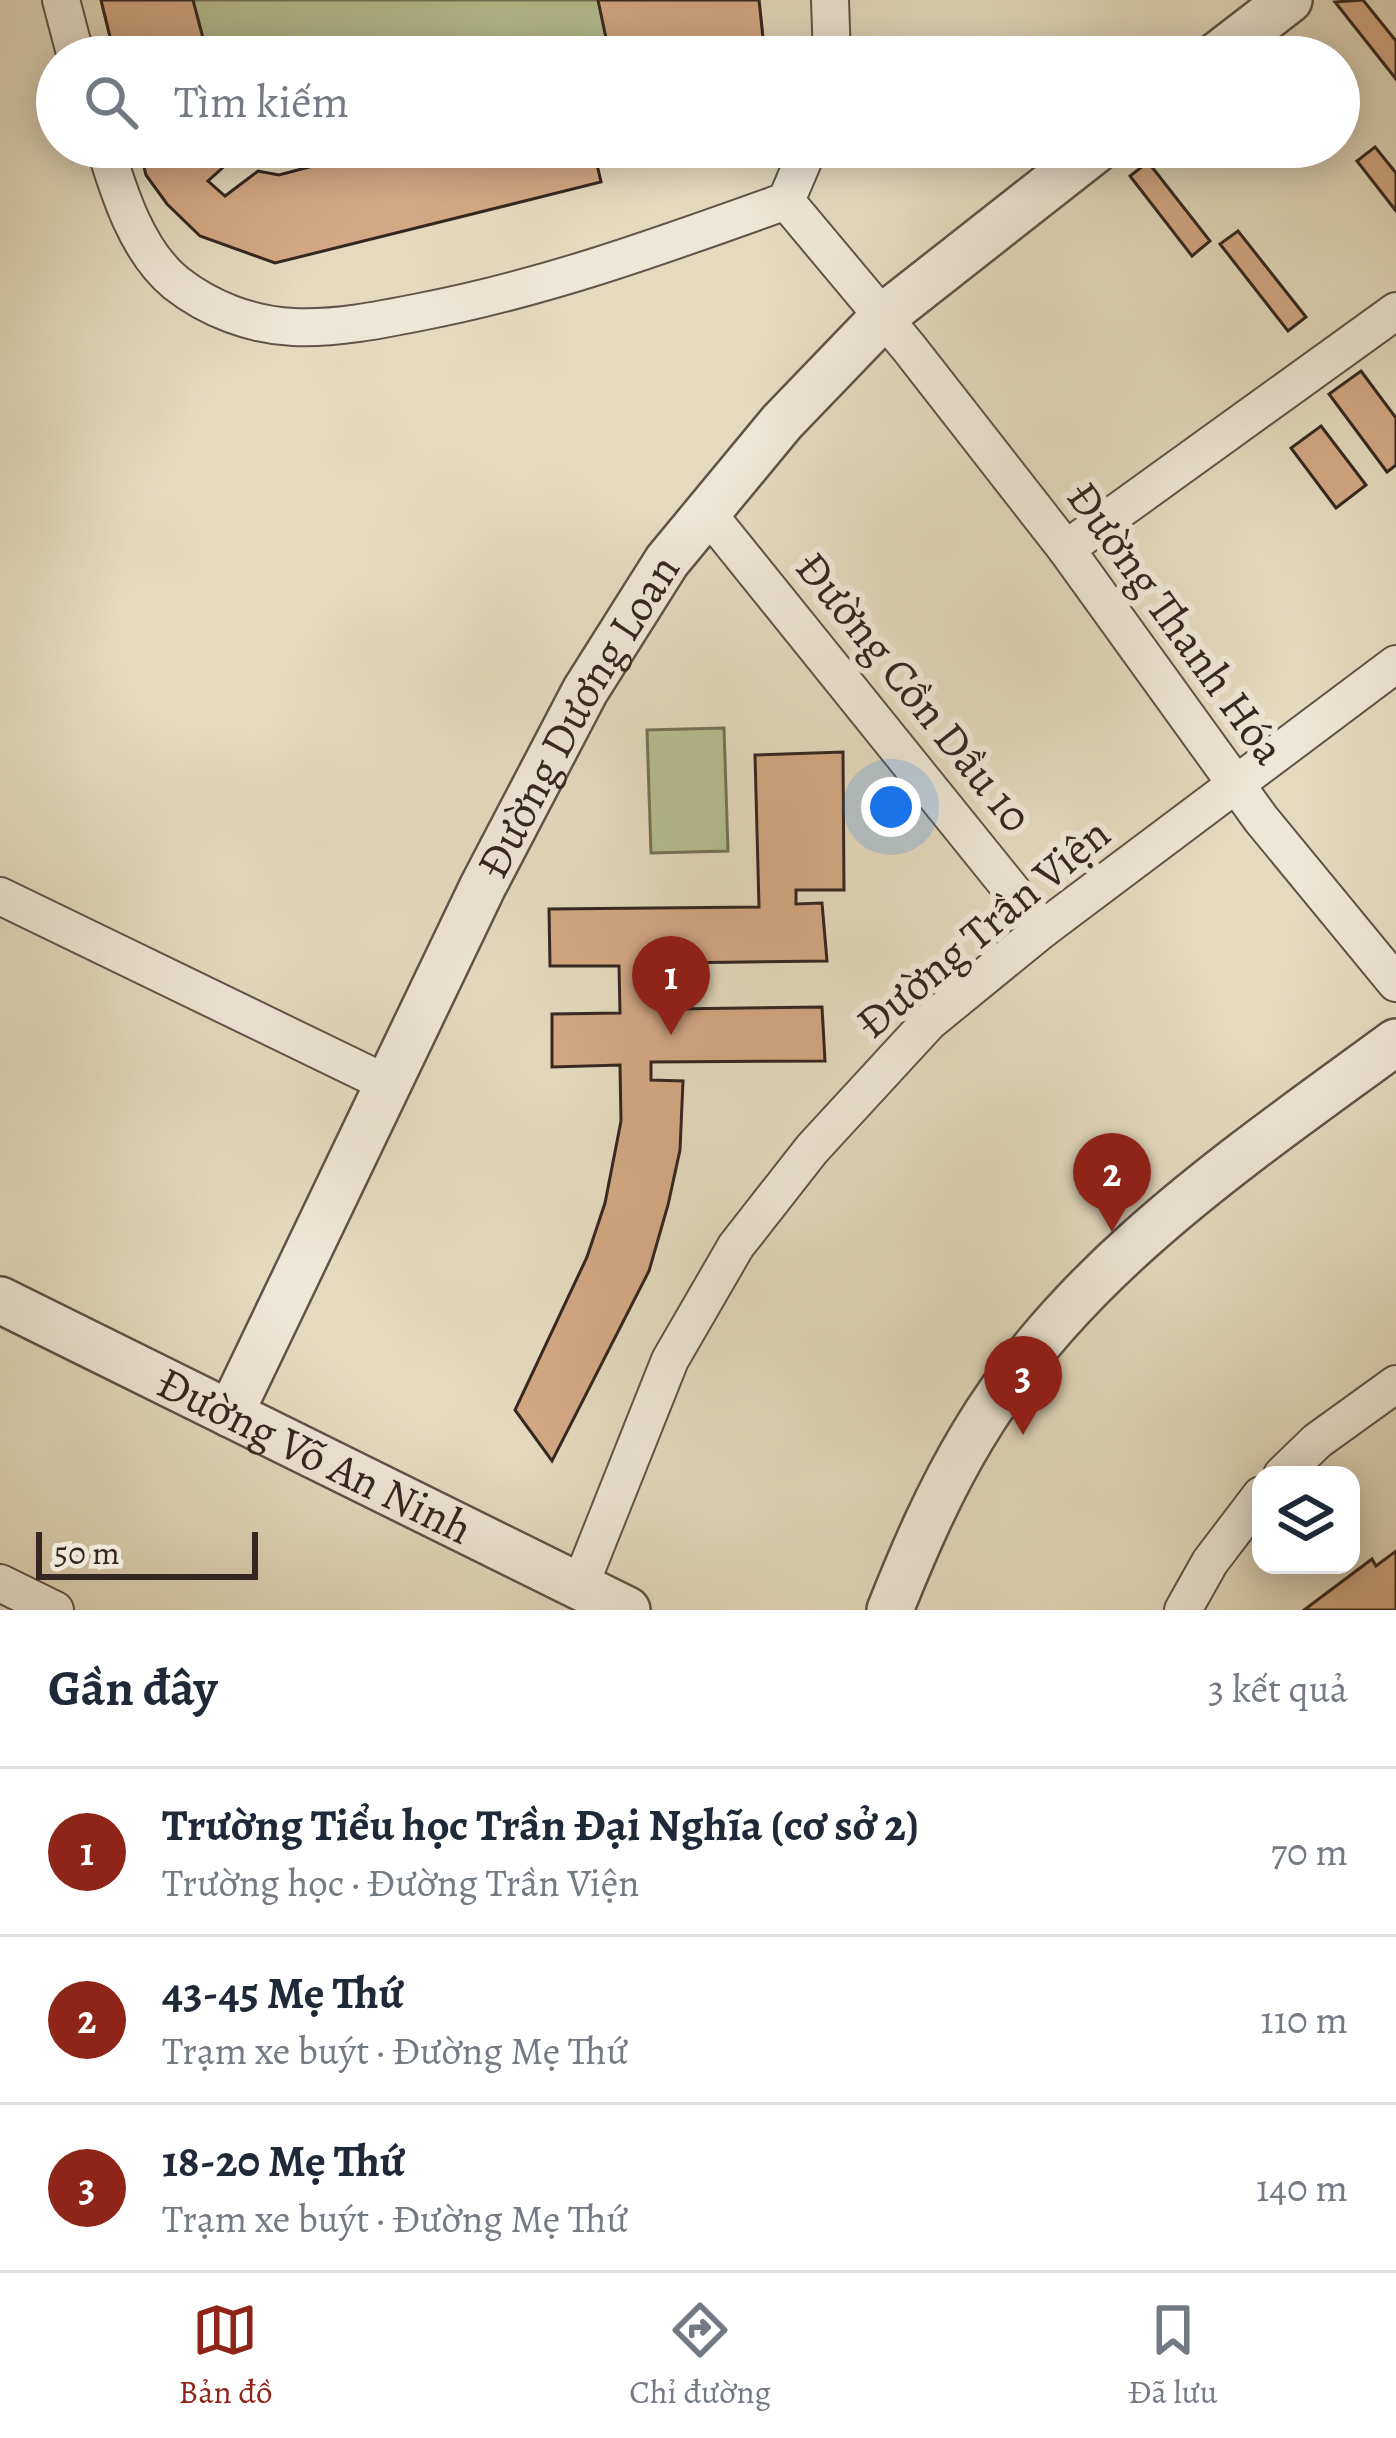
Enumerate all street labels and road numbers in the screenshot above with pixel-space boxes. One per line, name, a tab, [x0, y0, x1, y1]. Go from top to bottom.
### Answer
street label: Đường Thanh Hóa	[1052, 469, 1300, 777]
street label: Đường Cồn Dầu 10	[781, 539, 1047, 845]
street label: Đường Dương Loan	[462, 543, 694, 889]
street label: Đường Trần Viện	[843, 803, 1123, 1053]
street label: Đường Võ An Ninh	[147, 1352, 483, 1560]

